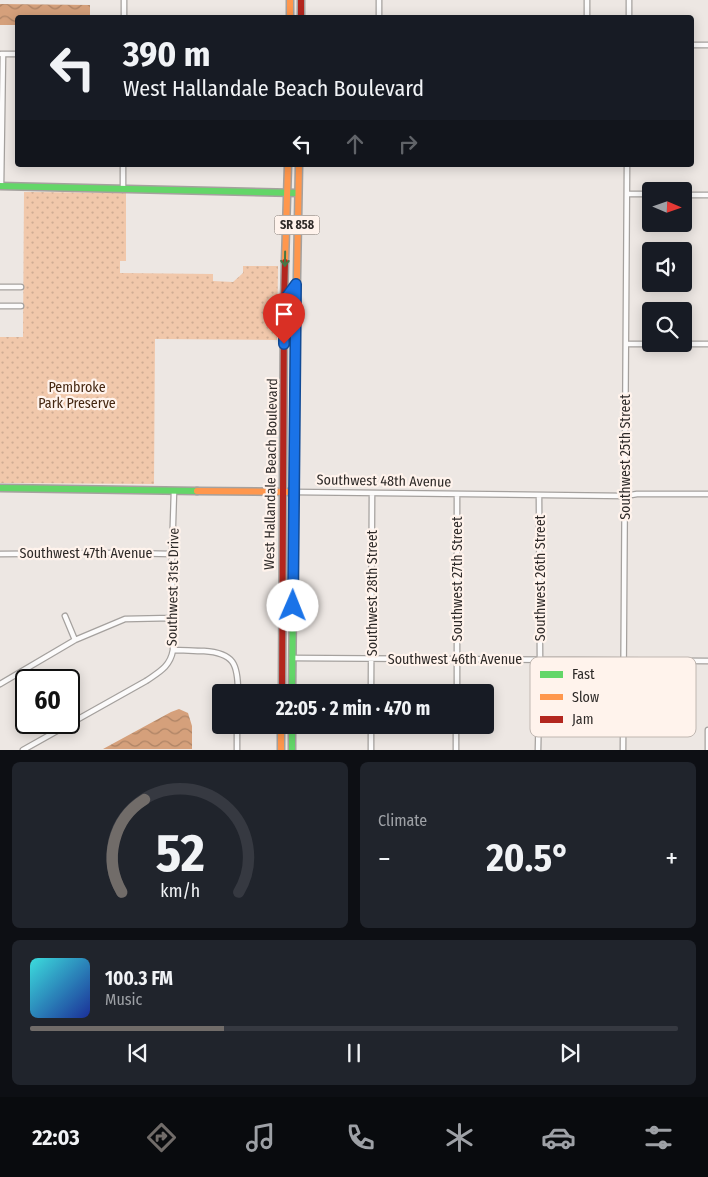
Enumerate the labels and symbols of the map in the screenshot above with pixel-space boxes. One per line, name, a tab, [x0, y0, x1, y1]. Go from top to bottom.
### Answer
north arrow	[642, 182, 692, 232]
road number: SR 858	[274, 216, 320, 234]
one-way arrow	[281, 251, 290, 267]
pin	[263, 293, 305, 344]
street label: West Hallandale Beach Boulevard	[261, 378, 281, 570]
park label: Pembroke Park Preserve	[38, 379, 116, 412]
street label: Southwest 25th Street	[617, 394, 634, 520]
street label: Southwest 48th Avenue	[317, 471, 452, 491]
street label: Southwest 26th Street	[532, 514, 549, 641]
street label: Southwest 27th Street	[449, 516, 466, 641]
street label: Southwest 31st Drive	[163, 528, 183, 646]
street label: Southwest 28th Street	[364, 529, 381, 656]
street label: Southwest 47th Avenue	[19, 545, 153, 562]
position arrow	[266, 579, 318, 631]
street label: Southwest 46th Avenue	[388, 651, 522, 668]
legend	[530, 657, 696, 737]
text: Fast	[572, 666, 595, 683]
speed limit sign: 60	[15, 669, 80, 734]
text: Slow	[572, 689, 599, 706]
text: Jam	[572, 711, 593, 728]

